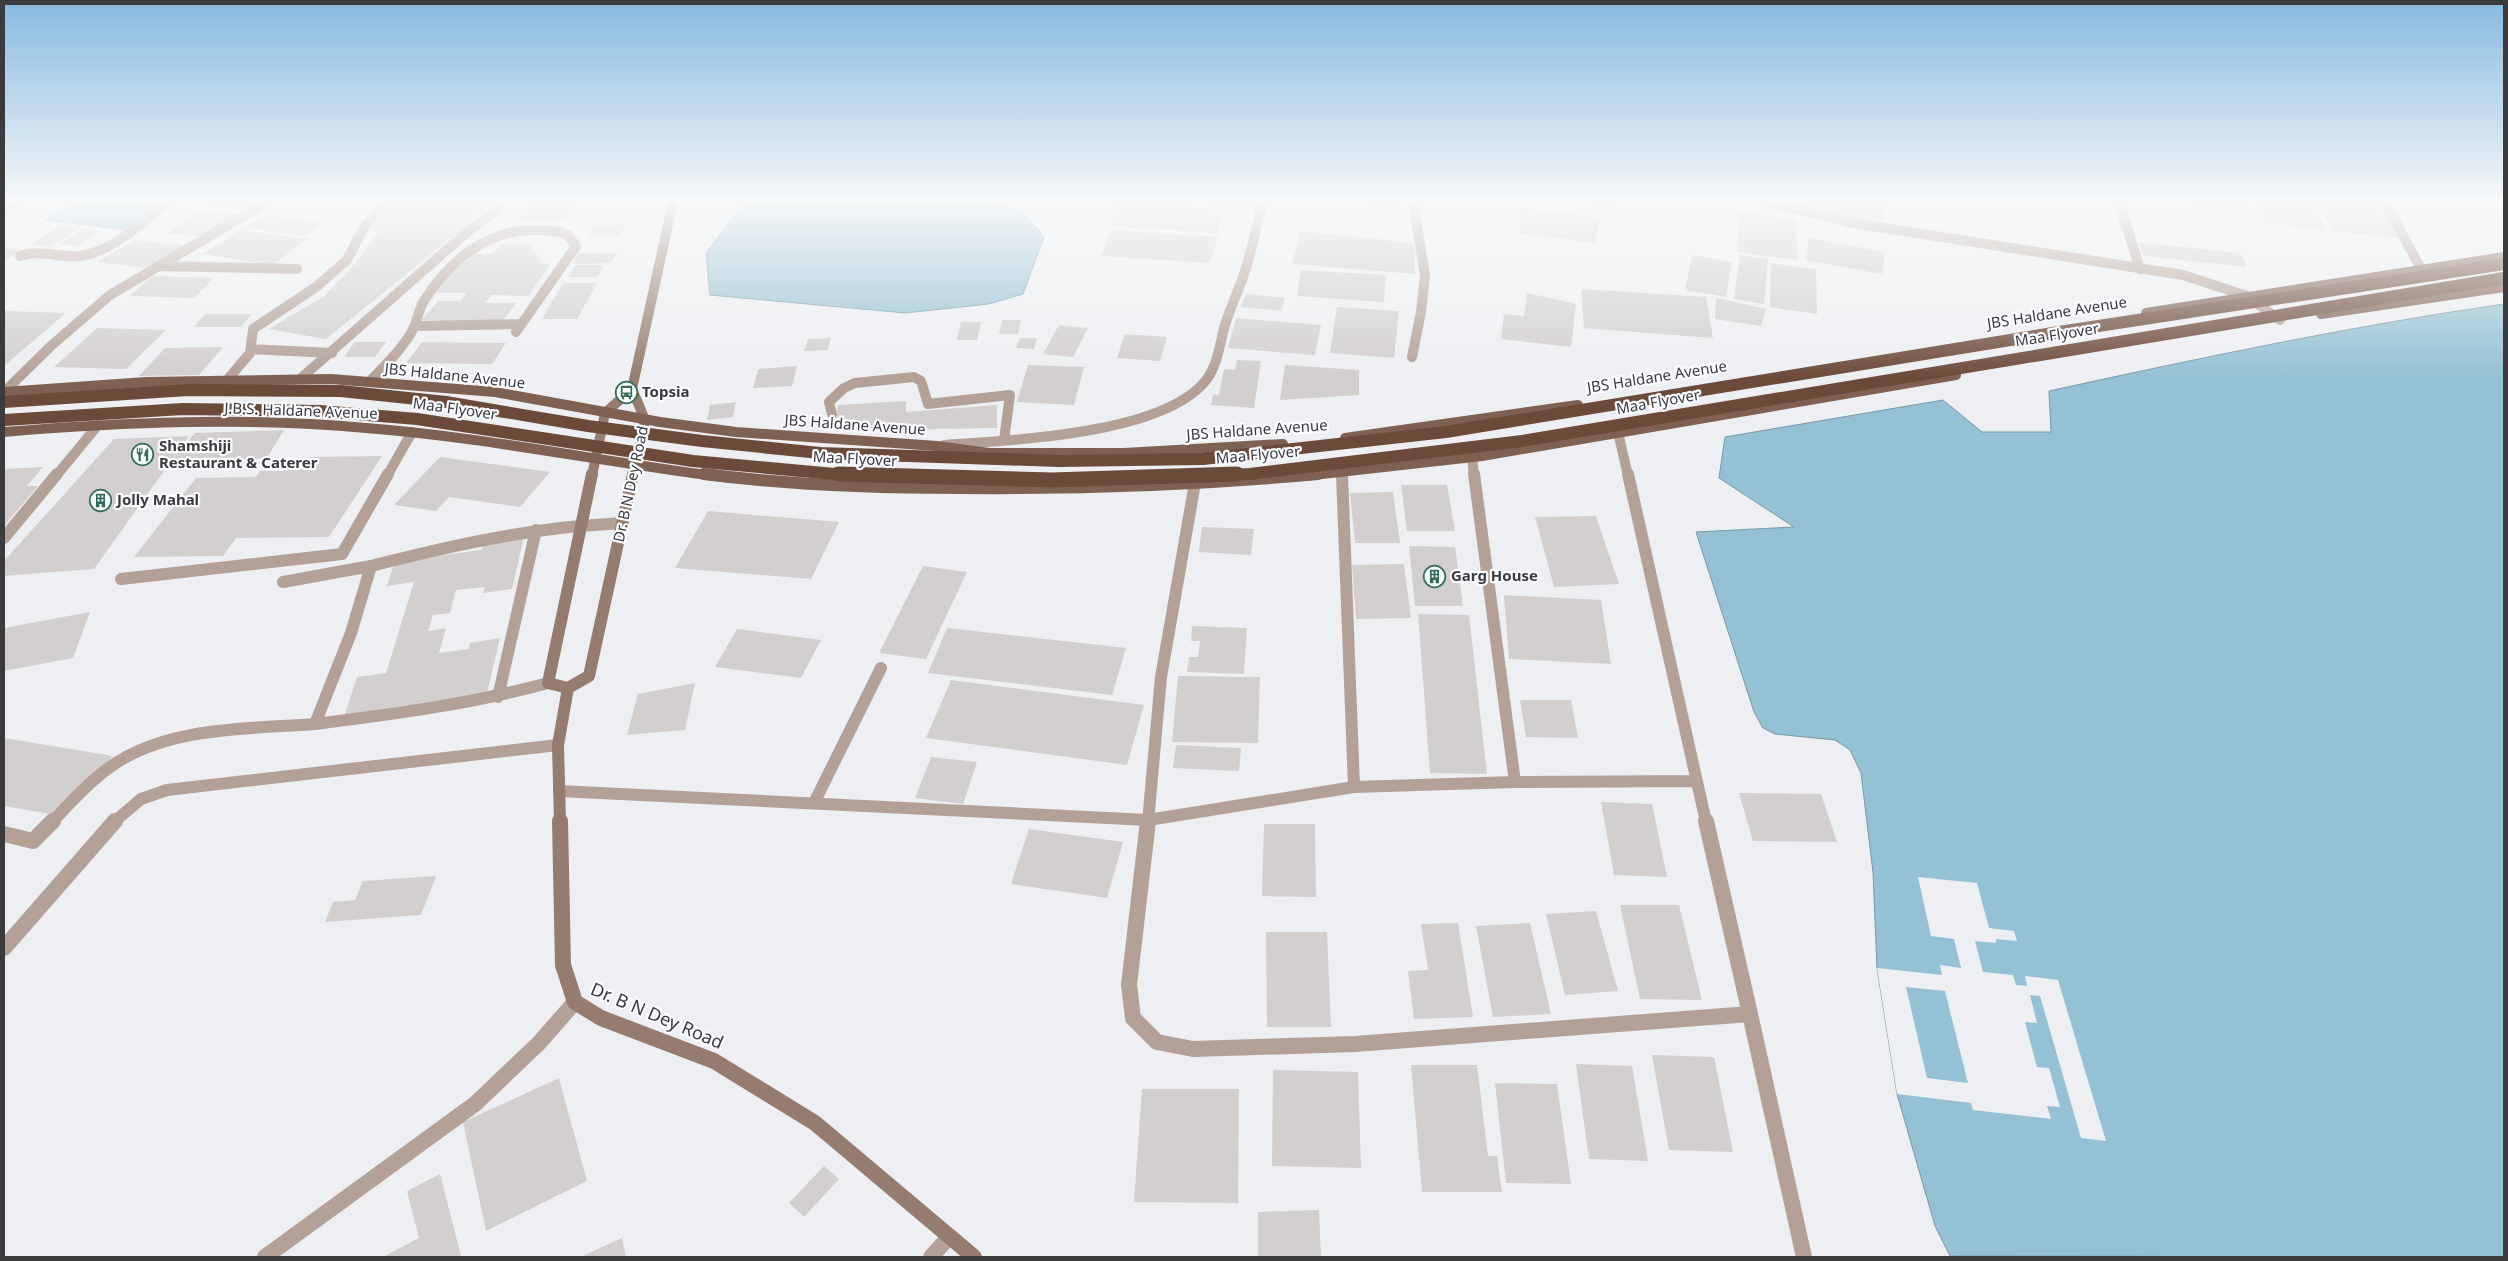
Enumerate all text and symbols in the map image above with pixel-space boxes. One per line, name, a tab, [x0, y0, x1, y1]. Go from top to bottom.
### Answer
street label: JBS Haldane Avenue	[1984, 291, 2128, 333]
street label: Maa Flyover	[2013, 318, 2100, 351]
street label: JBS Haldane Avenue	[1584, 355, 1728, 397]
street label: JBS Haldane Avenue	[382, 357, 526, 392]
bus stop icon: Topsia	[614, 380, 638, 404]
place label: Topsia	[642, 381, 689, 401]
street label: Maa Flyover	[1614, 384, 1701, 418]
street label: Maa Flyover	[412, 392, 498, 424]
street label: J.B.S. Haldane Avenue	[222, 397, 378, 423]
street label: JBS Haldane Avenue	[782, 409, 926, 439]
street label: JBS Haldane Avenue	[1184, 414, 1328, 444]
street label: Dr. B N Dey Road	[608, 424, 652, 544]
place label: Shamshiji Restaurant & Caterer	[159, 435, 318, 472]
street label: Maa Flyover	[1215, 440, 1301, 468]
restaurant icon: Shamshiji Restaurant & Caterer	[131, 443, 155, 467]
street label: Maa Flyover	[812, 446, 898, 470]
building icon: Jolly Mahal	[89, 488, 113, 512]
place label: Jolly Mahal	[115, 489, 199, 509]
building icon: Garg House	[1423, 564, 1447, 588]
place label: Garg House	[1451, 565, 1538, 585]
street label: Dr. B N Dey Road	[587, 976, 727, 1054]

